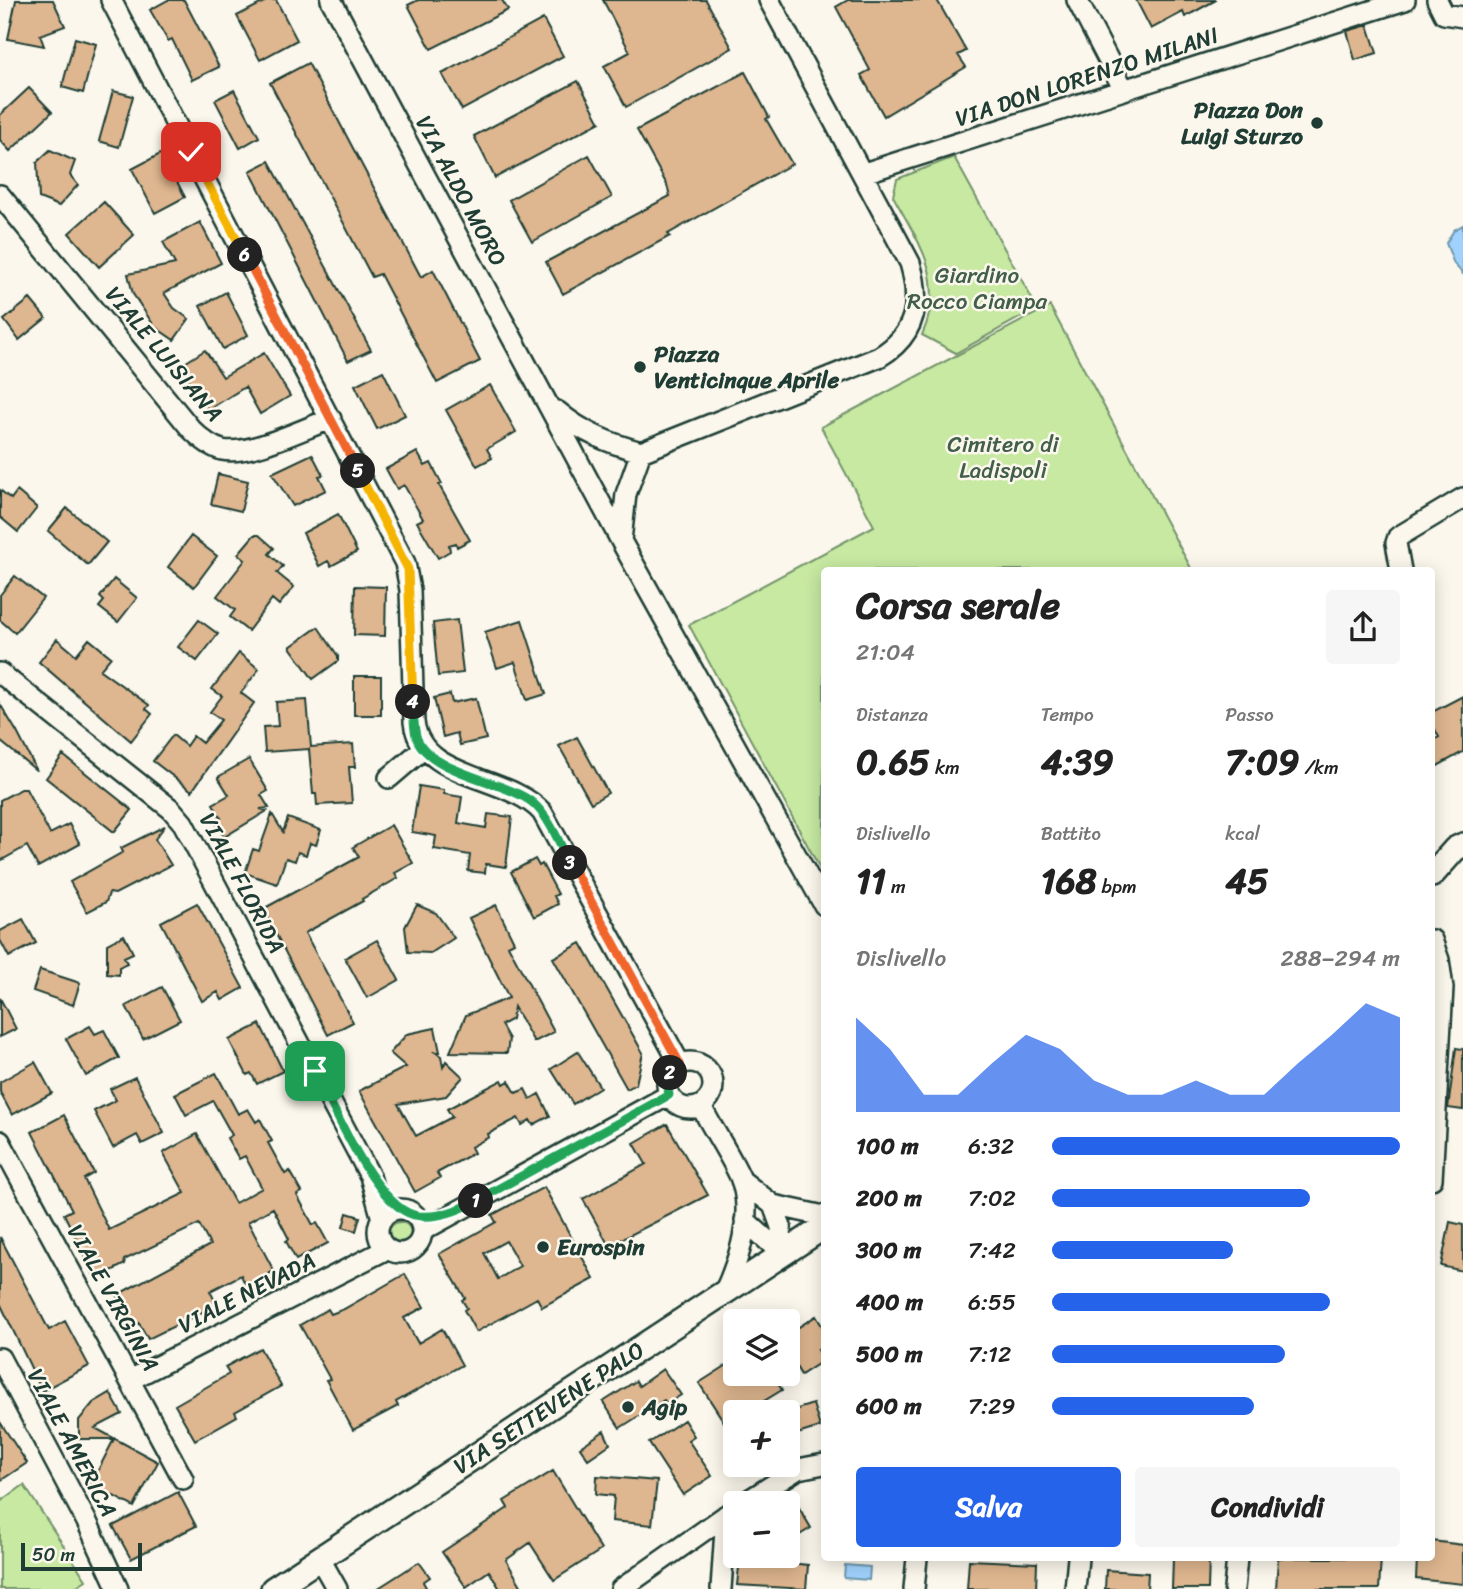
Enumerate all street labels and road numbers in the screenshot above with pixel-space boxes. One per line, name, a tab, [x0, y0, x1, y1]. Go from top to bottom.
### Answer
street label: VIA DON LORENZO MILANI	[950, 15, 1224, 139]
street label: VIA ALDO MORO	[404, 108, 518, 274]
street label: VIALE LUISIANA	[94, 277, 234, 431]
street label: VIALE FLORIDA	[188, 805, 296, 961]
street label: VIALE VIRGINIA	[55, 1217, 171, 1379]
street label: VIALE NEVADA	[171, 1241, 323, 1345]
street label: VIA SETTEVENE PALO	[445, 1330, 653, 1486]
street label: VIALE AMERICA	[15, 1361, 129, 1525]

